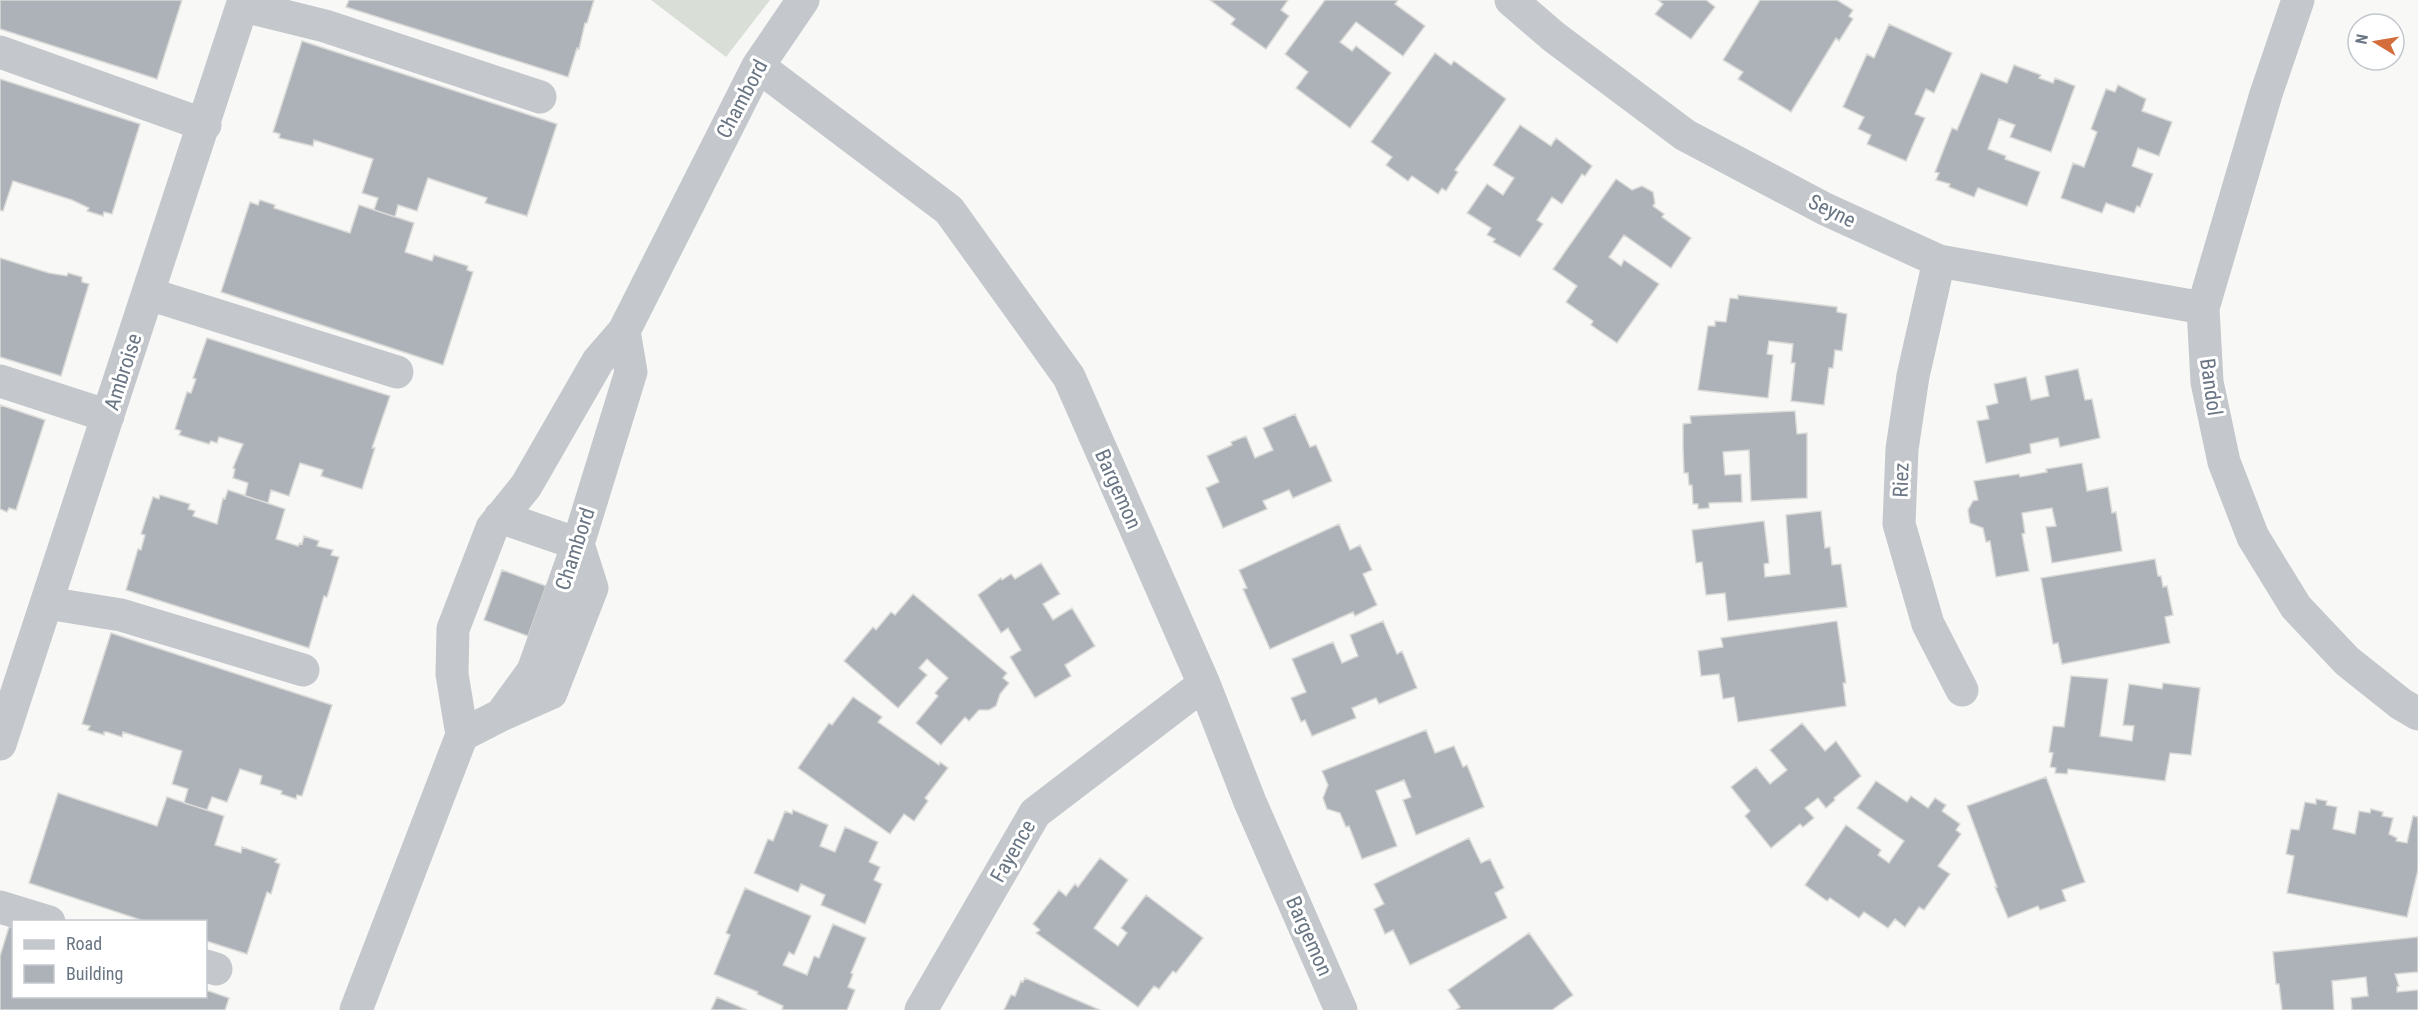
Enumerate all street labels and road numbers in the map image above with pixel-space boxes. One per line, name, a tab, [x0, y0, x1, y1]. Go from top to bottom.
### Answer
street label: Chambord	[711, 56, 773, 142]
street label: Seyne	[1805, 189, 1860, 233]
street label: Ambroise	[99, 330, 147, 413]
street label: Bandol	[2195, 357, 2227, 417]
street label: Bargemon	[1090, 446, 1146, 532]
street label: Riez	[1888, 462, 1914, 498]
street label: Chambord	[550, 505, 600, 593]
street label: Fayence	[986, 815, 1040, 886]
street label: Bargemon	[1281, 893, 1337, 979]

